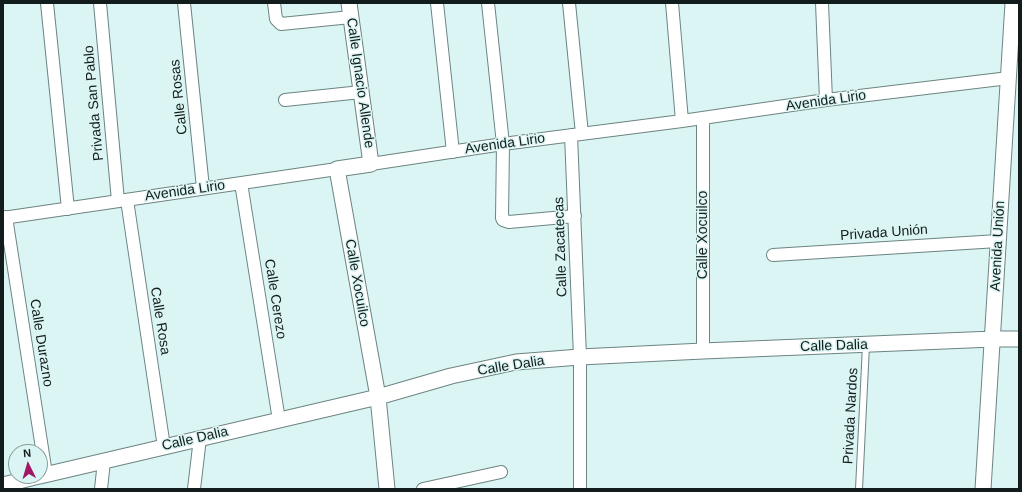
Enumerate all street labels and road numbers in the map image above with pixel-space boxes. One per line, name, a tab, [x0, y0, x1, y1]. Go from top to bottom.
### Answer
street label: Calle Ignacio Allende	[343, 17, 377, 149]
street label: Privada San Pablo	[81, 45, 107, 161]
street label: Calle Rosas	[167, 59, 191, 135]
street label: Avenida Lirio	[785, 87, 867, 115]
street label: Avenida Lirio	[464, 130, 546, 158]
street label: Avenida Lirio	[144, 177, 226, 205]
street label: Calle Xocuilco	[695, 191, 711, 279]
street label: Calle Zacatecas	[551, 197, 571, 297]
street label: Avenida Unión	[987, 200, 1009, 292]
street label: Privada Unión	[840, 222, 928, 244]
street label: Calle Xocuilco	[341, 238, 373, 328]
street label: Calle Cerezo	[260, 258, 290, 340]
street label: Calle Rosa	[146, 286, 174, 356]
street label: Calle Durazno	[26, 298, 56, 388]
street label: Calle Dalia	[800, 336, 868, 356]
street label: Calle Dalia	[476, 352, 546, 380]
street label: Privada Nardos	[840, 367, 862, 465]
street label: Calle Dalia	[160, 423, 230, 455]

